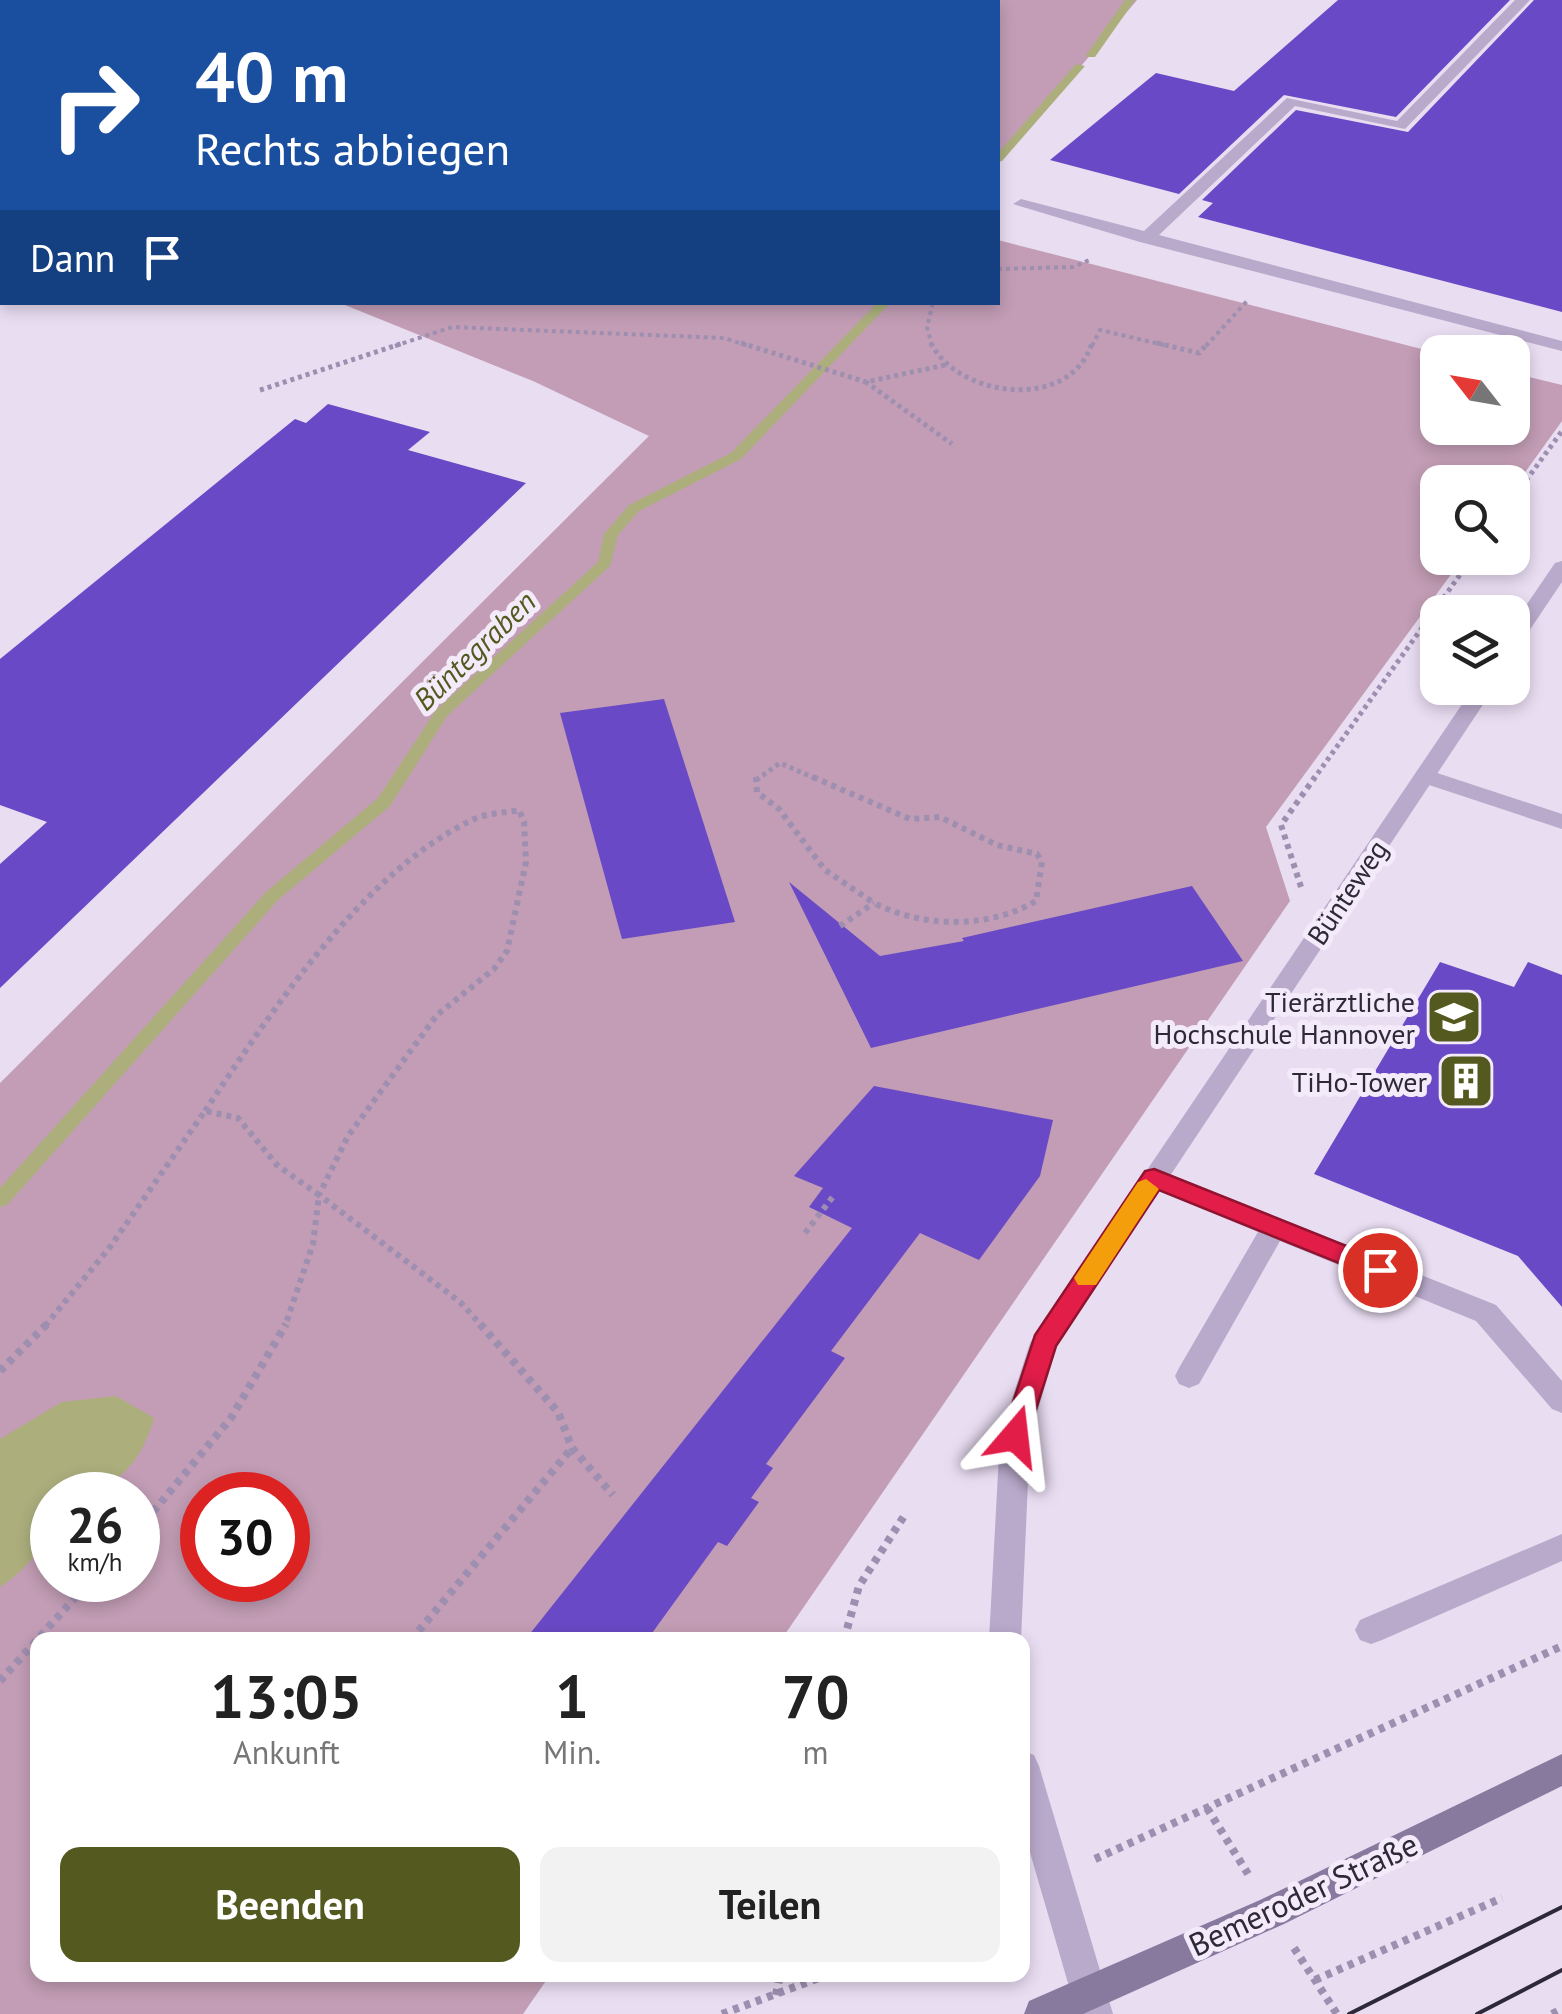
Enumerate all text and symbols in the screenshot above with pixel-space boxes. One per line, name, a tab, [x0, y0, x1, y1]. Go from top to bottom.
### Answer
text: 40 m	[195, 31, 348, 121]
icon: right	[30, 40, 160, 170]
text: Rechts abbiegen	[195, 119, 510, 177]
icon: arrive	[135, 230, 190, 285]
text: Dann	[30, 233, 115, 282]
north arrow	[1420, 335, 1530, 445]
map controls	[1420, 335, 1530, 705]
button: search	[1420, 465, 1530, 575]
water label: Büntegraben	[404, 582, 544, 718]
button: layers	[1420, 595, 1530, 705]
street label: Bünteweg	[1298, 832, 1396, 952]
place label: Tierärztliche Hochschule Hannover	[1154, 983, 1415, 1052]
school or university icon: Tierärztliche Hochschule Hannover	[1424, 987, 1484, 1047]
building icon: TiHo-Tower	[1436, 1051, 1496, 1111]
place label: TiHo-Tower	[1292, 1063, 1427, 1100]
pin	[1338, 1228, 1423, 1313]
icon: arrive	[1353, 1243, 1408, 1298]
position arrow	[963, 1384, 1067, 1488]
speed limit sign: 30	[180, 1472, 310, 1602]
text: 26	[67, 1492, 123, 1557]
text: km/h	[68, 1546, 122, 1578]
text: 13:05	[210, 1657, 363, 1735]
text: 1	[555, 1657, 589, 1735]
text: 70	[782, 1657, 850, 1735]
text: Ankunft	[233, 1731, 340, 1773]
text: Min.	[543, 1731, 601, 1773]
text: m	[803, 1731, 829, 1773]
street label: Bemeroder Straße	[1182, 1823, 1424, 1965]
button: Beenden	[60, 1847, 520, 1962]
button: Teilen	[540, 1847, 1000, 1962]

